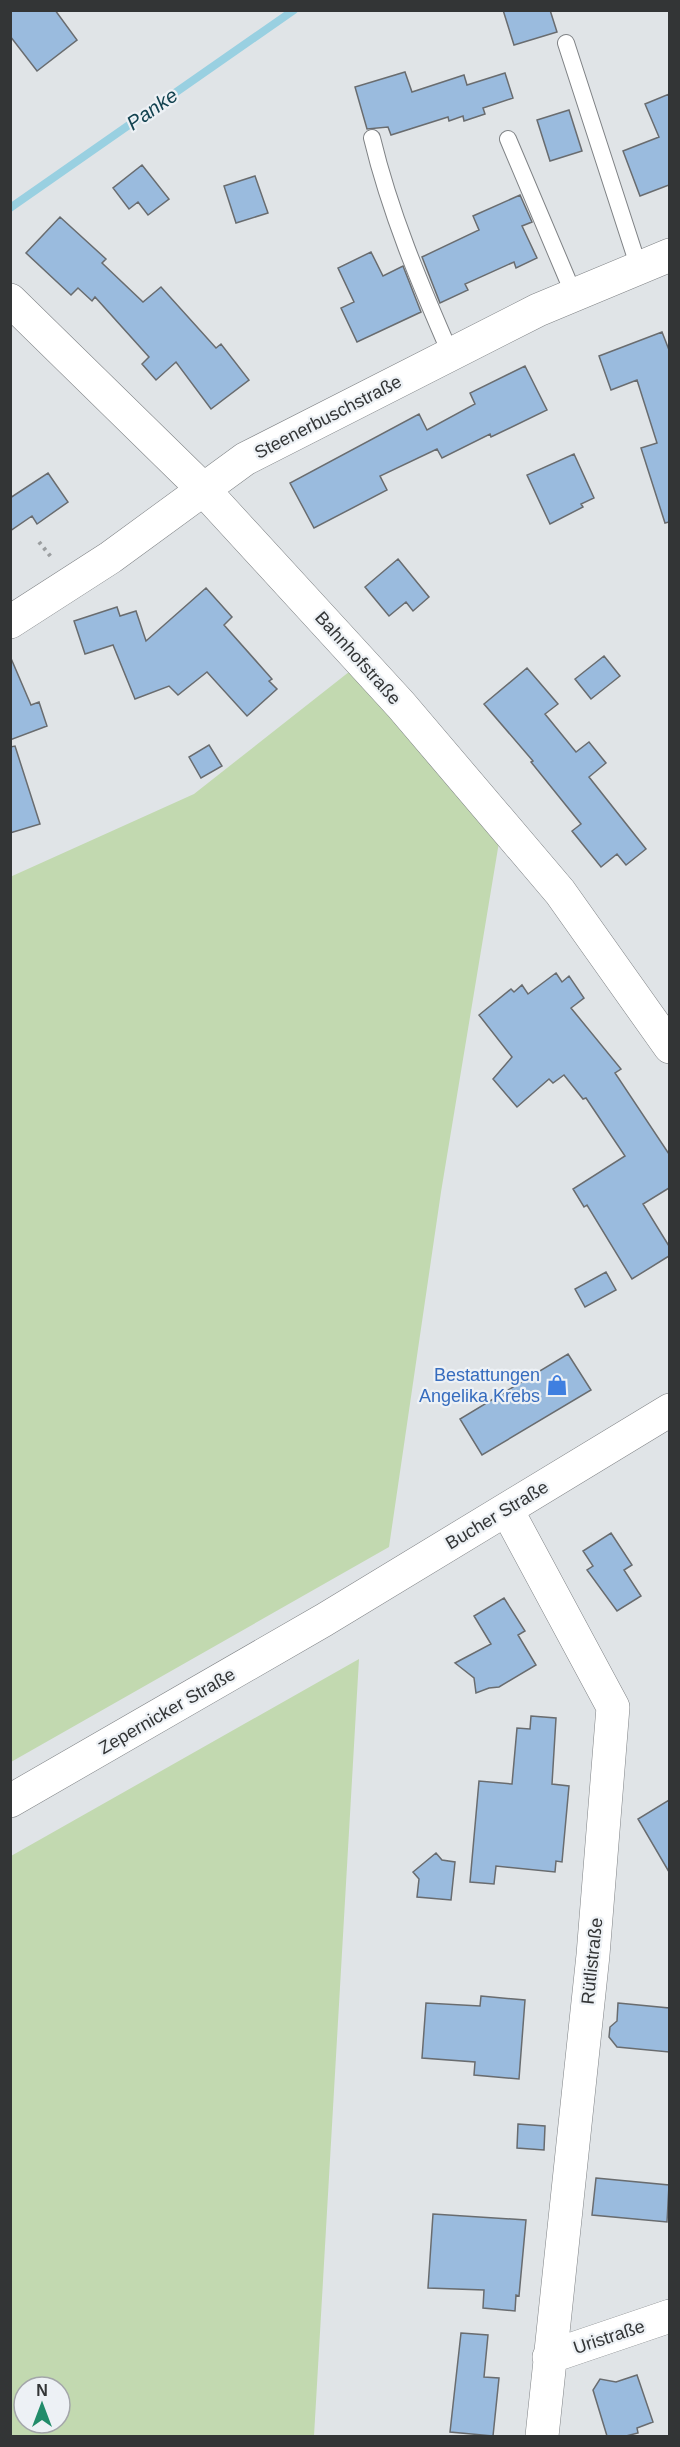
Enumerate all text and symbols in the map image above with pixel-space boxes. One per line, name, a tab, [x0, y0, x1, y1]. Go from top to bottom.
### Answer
water label: Panke	[122, 84, 182, 134]
street label: Steenerbuschstraße	[251, 371, 405, 463]
street label: Bahnhofstraße	[311, 607, 405, 709]
place label: Bestattungen Angelika Krebs	[419, 1365, 540, 1406]
shop icon: Bestattungen Angelika Krebs	[545, 1373, 569, 1397]
street label: Bucher Straße	[442, 1477, 552, 1553]
street label: Zepernicker Straße	[95, 1664, 239, 1758]
street label: Rütlistraße	[578, 1917, 606, 2005]
street label: Uristraße	[571, 2316, 647, 2358]
north arrow	[12, 2375, 72, 2435]
text: N	[36, 2382, 48, 2399]

